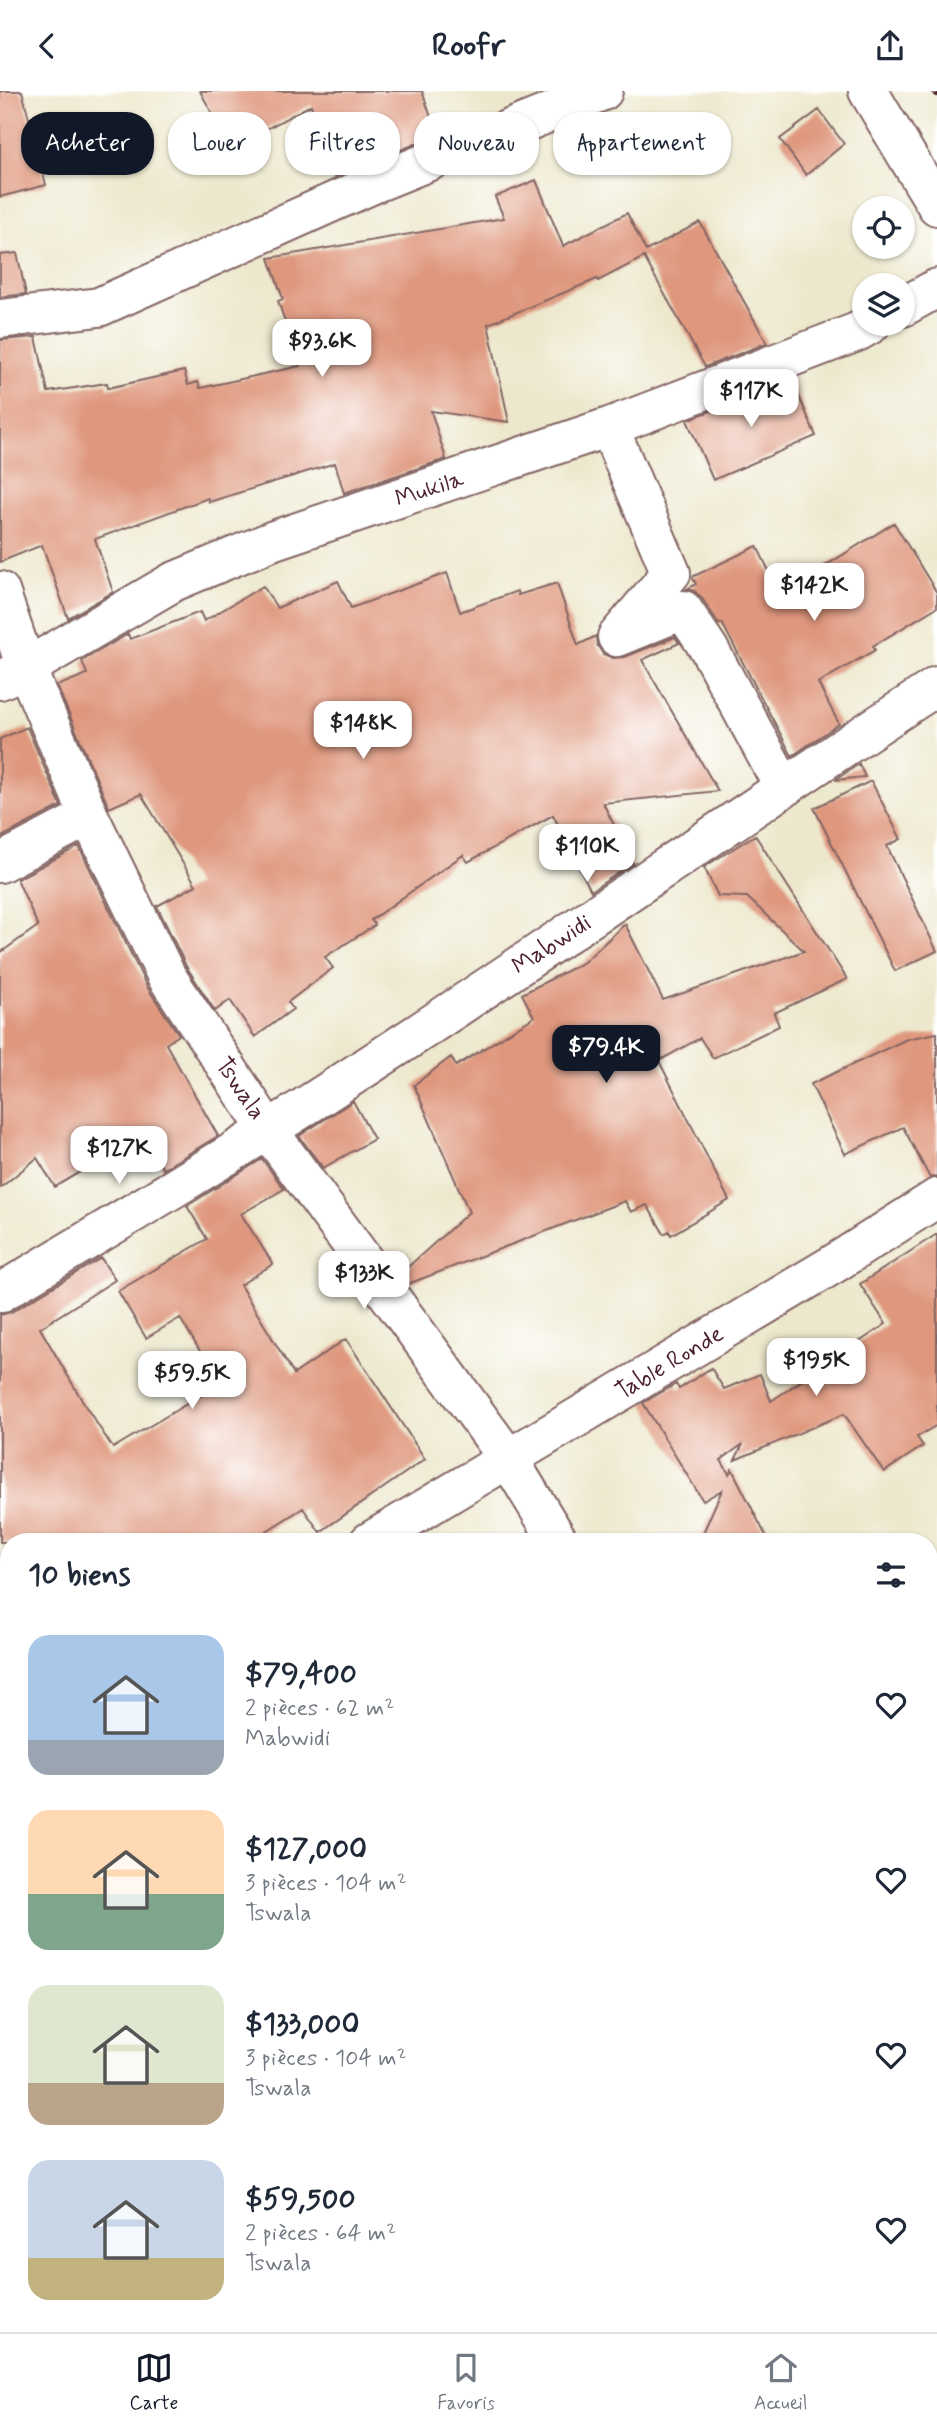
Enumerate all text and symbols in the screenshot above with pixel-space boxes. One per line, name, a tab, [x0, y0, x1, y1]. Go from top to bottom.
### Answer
text: Roofr	[432, 25, 505, 67]
icon: back	[28, 27, 66, 65]
icon: share	[871, 27, 909, 65]
chip: Acheter	[21, 112, 154, 175]
chip: Louer	[168, 112, 271, 175]
chip: Filtres	[285, 112, 400, 175]
chip: Nouveau	[414, 112, 539, 175]
chip: Appartement	[553, 112, 731, 175]
map controls	[852, 196, 915, 336]
button: locate	[852, 196, 915, 259]
button: layers	[852, 273, 915, 336]
pin: $93.6K	[265, 320, 379, 379]
text: $93.6K	[288, 327, 356, 357]
pin: $117K	[702, 369, 800, 429]
text: $117K	[720, 377, 782, 407]
street label: Mukila	[391, 464, 468, 515]
pin: $142K	[765, 563, 863, 623]
text: $142K	[780, 571, 848, 601]
pin: $148K	[314, 701, 412, 761]
text: $148K	[330, 709, 396, 739]
pin: $110K	[538, 825, 636, 884]
text: $110K	[555, 832, 619, 862]
street label: Mabwidi	[506, 908, 597, 982]
pin: $79.4K	[549, 1025, 663, 1085]
text: $79.4K	[568, 1033, 644, 1063]
street label: Tswala	[208, 1051, 272, 1126]
pin: $127K	[70, 1127, 168, 1186]
text: $127K	[86, 1134, 152, 1164]
pin: $133K	[315, 1251, 413, 1311]
text: $133K	[334, 1259, 394, 1289]
street label: Table Ronde	[610, 1319, 730, 1408]
pin: $195K	[767, 1339, 865, 1398]
text: $195K	[783, 1346, 849, 1376]
pin: $59.5K	[135, 1351, 249, 1411]
text: $59.5K	[154, 1359, 230, 1389]
text: 10 biens	[28, 1556, 130, 1595]
icon: filters	[872, 1556, 910, 1594]
text: $79,400	[245, 1655, 357, 1694]
icon: home	[84, 1663, 168, 1747]
icon: heart	[872, 1686, 910, 1724]
text: 2 pièces · 62 m²	[245, 1694, 394, 1724]
text: Mabwidi	[245, 1724, 330, 1754]
text: $127,000	[245, 1830, 367, 1869]
icon: home	[84, 1838, 168, 1922]
icon: heart	[872, 1861, 910, 1899]
text: 3 pièces · 104 m²	[245, 1869, 407, 1899]
text: Tswala	[245, 1899, 312, 1929]
text: $133,000	[245, 2005, 359, 2044]
icon: home	[84, 2013, 168, 2097]
icon: heart	[872, 2036, 910, 2074]
text: 3 pièces · 104 m²	[245, 2044, 407, 2074]
text: Tswala	[245, 2074, 312, 2104]
text: $59,500	[245, 2180, 356, 2219]
icon: home	[84, 2188, 168, 2272]
icon: heart	[872, 2211, 910, 2249]
text: 2 pièces · 64 m²	[245, 2219, 396, 2249]
text: Tswala	[245, 2249, 312, 2279]
tab: Carte	[130, 2349, 178, 2416]
tab: Favoris	[437, 2349, 495, 2416]
tab: Accueil	[754, 2349, 807, 2416]

